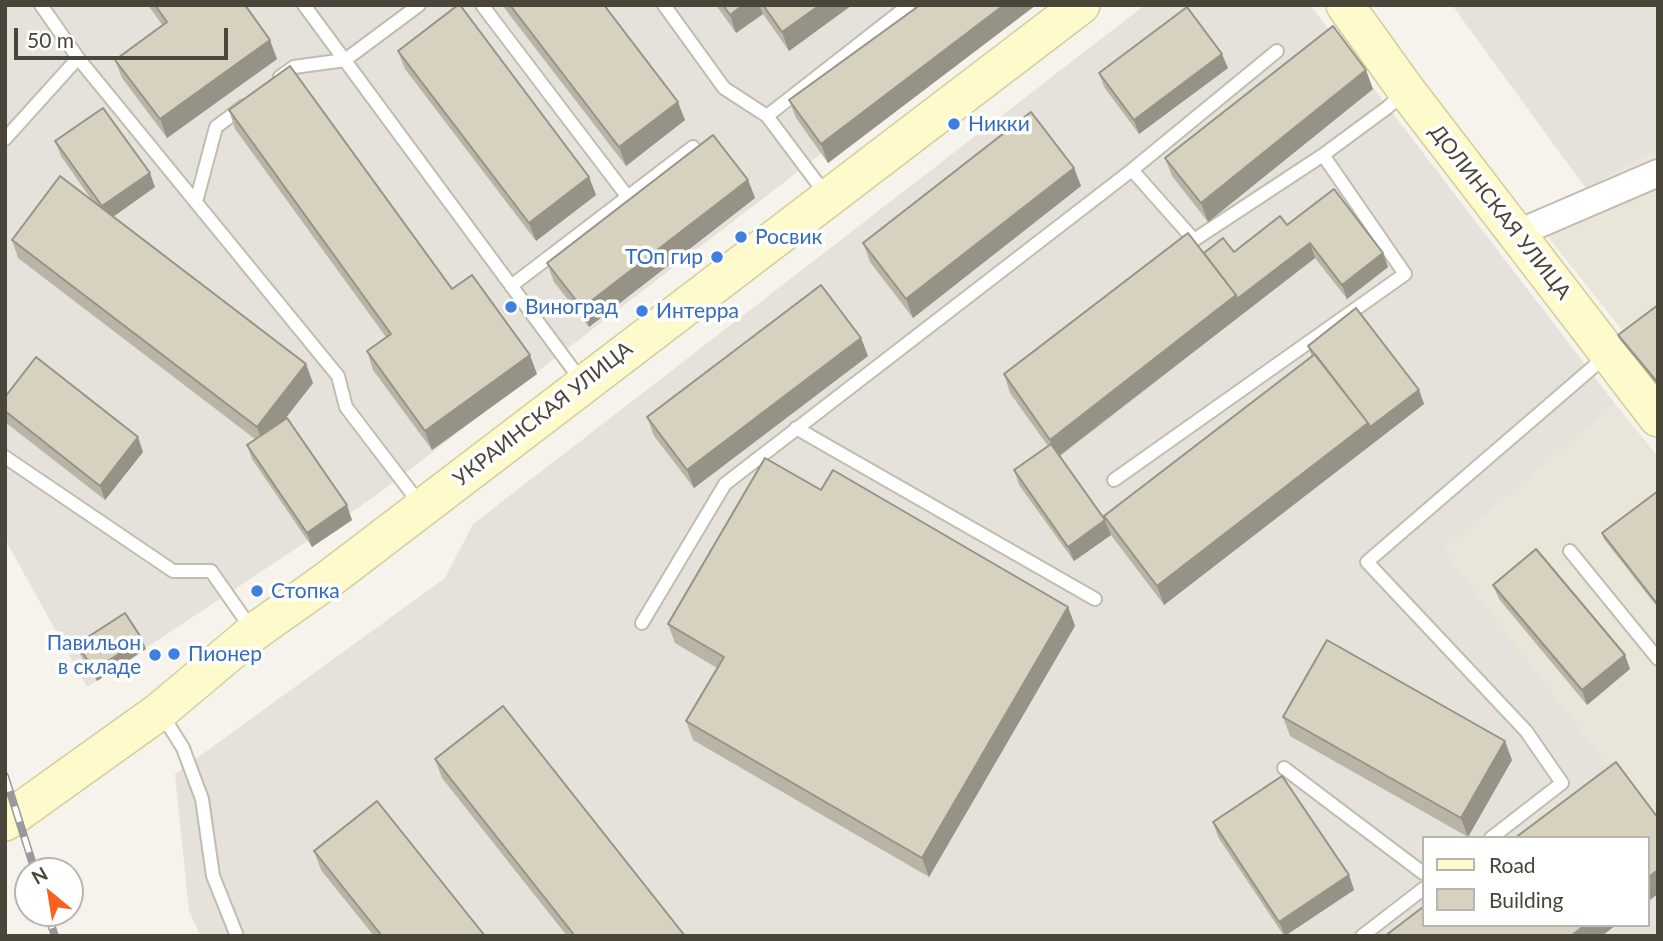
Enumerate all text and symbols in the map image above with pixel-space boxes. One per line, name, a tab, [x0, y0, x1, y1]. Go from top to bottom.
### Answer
scale bar	[18, 14, 231, 58]
text: 50 m	[27, 27, 74, 52]
place label: Никки	[968, 111, 1030, 137]
marker: Никки	[946, 116, 962, 132]
street label: ДОЛИНСКАЯ УЛИЦА	[1424, 119, 1576, 305]
place label: Росвик	[755, 224, 822, 250]
marker: Росвик	[733, 229, 749, 245]
place label: ТОп гир	[625, 244, 703, 270]
marker: ТОп гир	[709, 249, 725, 265]
place label: Виноград	[525, 294, 618, 320]
place label: Интерра	[656, 298, 739, 324]
marker: Виноград	[503, 299, 519, 315]
marker: Интерра	[634, 303, 650, 319]
street label: УКРАИНСКАЯ УЛИЦА	[448, 336, 638, 492]
place label: Стопка	[271, 578, 340, 604]
marker: Стопка	[249, 583, 265, 599]
place label: Павильон в складе	[47, 630, 141, 680]
place label: Пионер	[188, 641, 262, 667]
marker: Пионер	[166, 646, 182, 662]
marker: Павильон в складе	[147, 647, 163, 663]
legend	[1422, 836, 1649, 927]
text: Road	[1489, 852, 1536, 877]
north arrow	[14, 857, 84, 927]
text: N	[27, 861, 51, 889]
text: Building	[1489, 887, 1564, 912]

